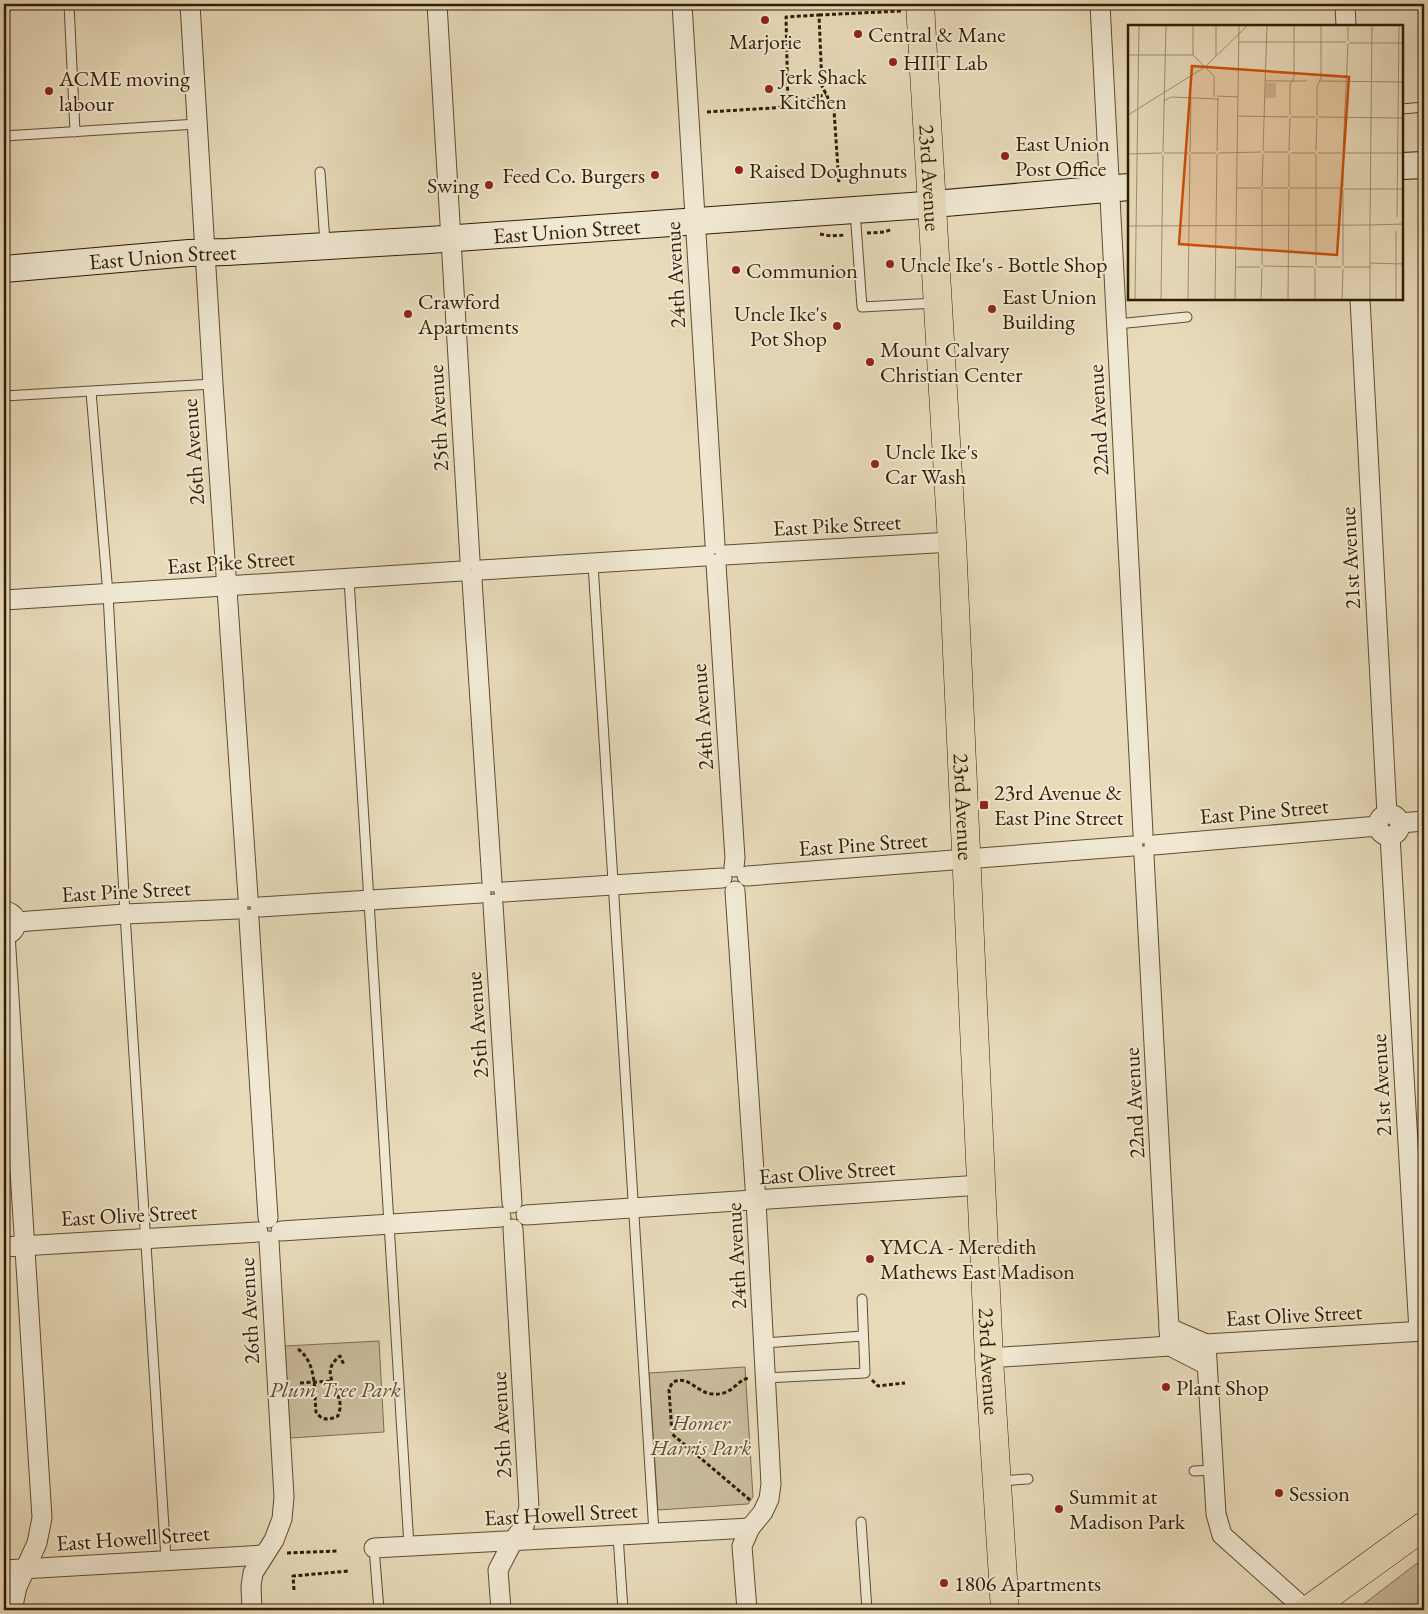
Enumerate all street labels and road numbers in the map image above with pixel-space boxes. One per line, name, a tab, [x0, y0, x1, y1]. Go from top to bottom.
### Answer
street label: 23rd Avenue	[913, 123, 948, 232]
street label: East Union Street	[492, 211, 641, 250]
street label: 24th Avenue	[658, 220, 692, 329]
street label: East Union Street	[88, 237, 237, 276]
street label: 25th Avenue	[421, 363, 455, 472]
street label: 22nd Avenue	[1081, 363, 1115, 476]
street label: 26th Avenue	[175, 397, 211, 506]
street label: 21st Avenue	[1333, 506, 1367, 610]
street label: East Pike Street	[772, 507, 902, 543]
street label: East Pike Street	[166, 543, 296, 581]
street label: 24th Avenue	[684, 662, 720, 771]
street label: 23rd Avenue	[947, 753, 981, 861]
street label: East Pine Street	[1198, 791, 1330, 831]
street label: East Pine Street	[797, 825, 929, 863]
street label: East Pine Street	[61, 873, 192, 909]
street label: 25th Avenue	[459, 970, 495, 1079]
street label: 21st Avenue	[1364, 1033, 1398, 1137]
street label: 22nd Avenue	[1117, 1046, 1151, 1159]
street label: East Olive Street	[758, 1153, 896, 1191]
street label: East Olive Street	[60, 1197, 198, 1233]
street label: 24th Avenue	[719, 1201, 753, 1310]
street label: 26th Avenue	[232, 1256, 266, 1365]
street label: East Olive Street	[1225, 1297, 1363, 1333]
street label: 23rd Avenue	[972, 1307, 1007, 1416]
street label: 25th Avenue	[484, 1370, 518, 1479]
street label: East Howell Street	[483, 1495, 639, 1533]
street label: East Howell Street	[55, 1518, 211, 1558]

